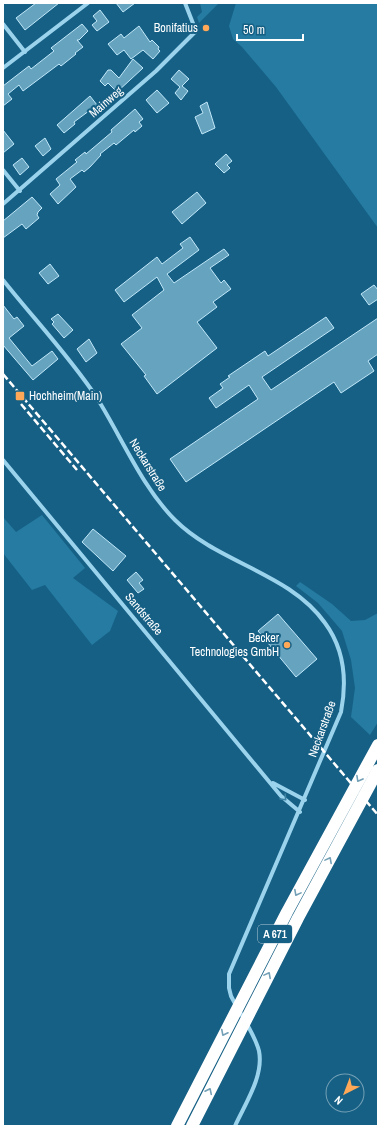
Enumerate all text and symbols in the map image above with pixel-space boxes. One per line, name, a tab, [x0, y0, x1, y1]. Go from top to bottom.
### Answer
scale bar	[237, 16, 303, 42]
place label: Bonifatius	[154, 20, 198, 36]
text: 50 m	[243, 22, 265, 38]
marker: Bonifatius	[201, 23, 211, 33]
street label: Mainweg	[86, 83, 127, 121]
place label: Hochheim(Main)	[29, 388, 102, 404]
marker: Hochheim(Main)	[14, 390, 26, 402]
street label: Neckarstraße	[126, 436, 170, 494]
street label: Sandstraße	[122, 589, 166, 639]
place label: Becker Technologies GmbH	[190, 630, 280, 660]
marker: Becker Technologies GmbH	[282, 640, 292, 650]
street label: Neckarstraße	[304, 699, 340, 759]
one-way arrow	[356, 775, 364, 782]
one-way arrow	[279, 793, 287, 801]
one-way arrow	[324, 857, 331, 864]
one-way arrow	[294, 889, 301, 896]
road number: A 671	[258, 925, 292, 943]
one-way arrow	[263, 972, 271, 979]
one-way arrow	[221, 1029, 228, 1036]
north arrow	[325, 1073, 365, 1113]
one-way arrow	[204, 1088, 212, 1095]
text: N	[331, 1093, 345, 1108]

